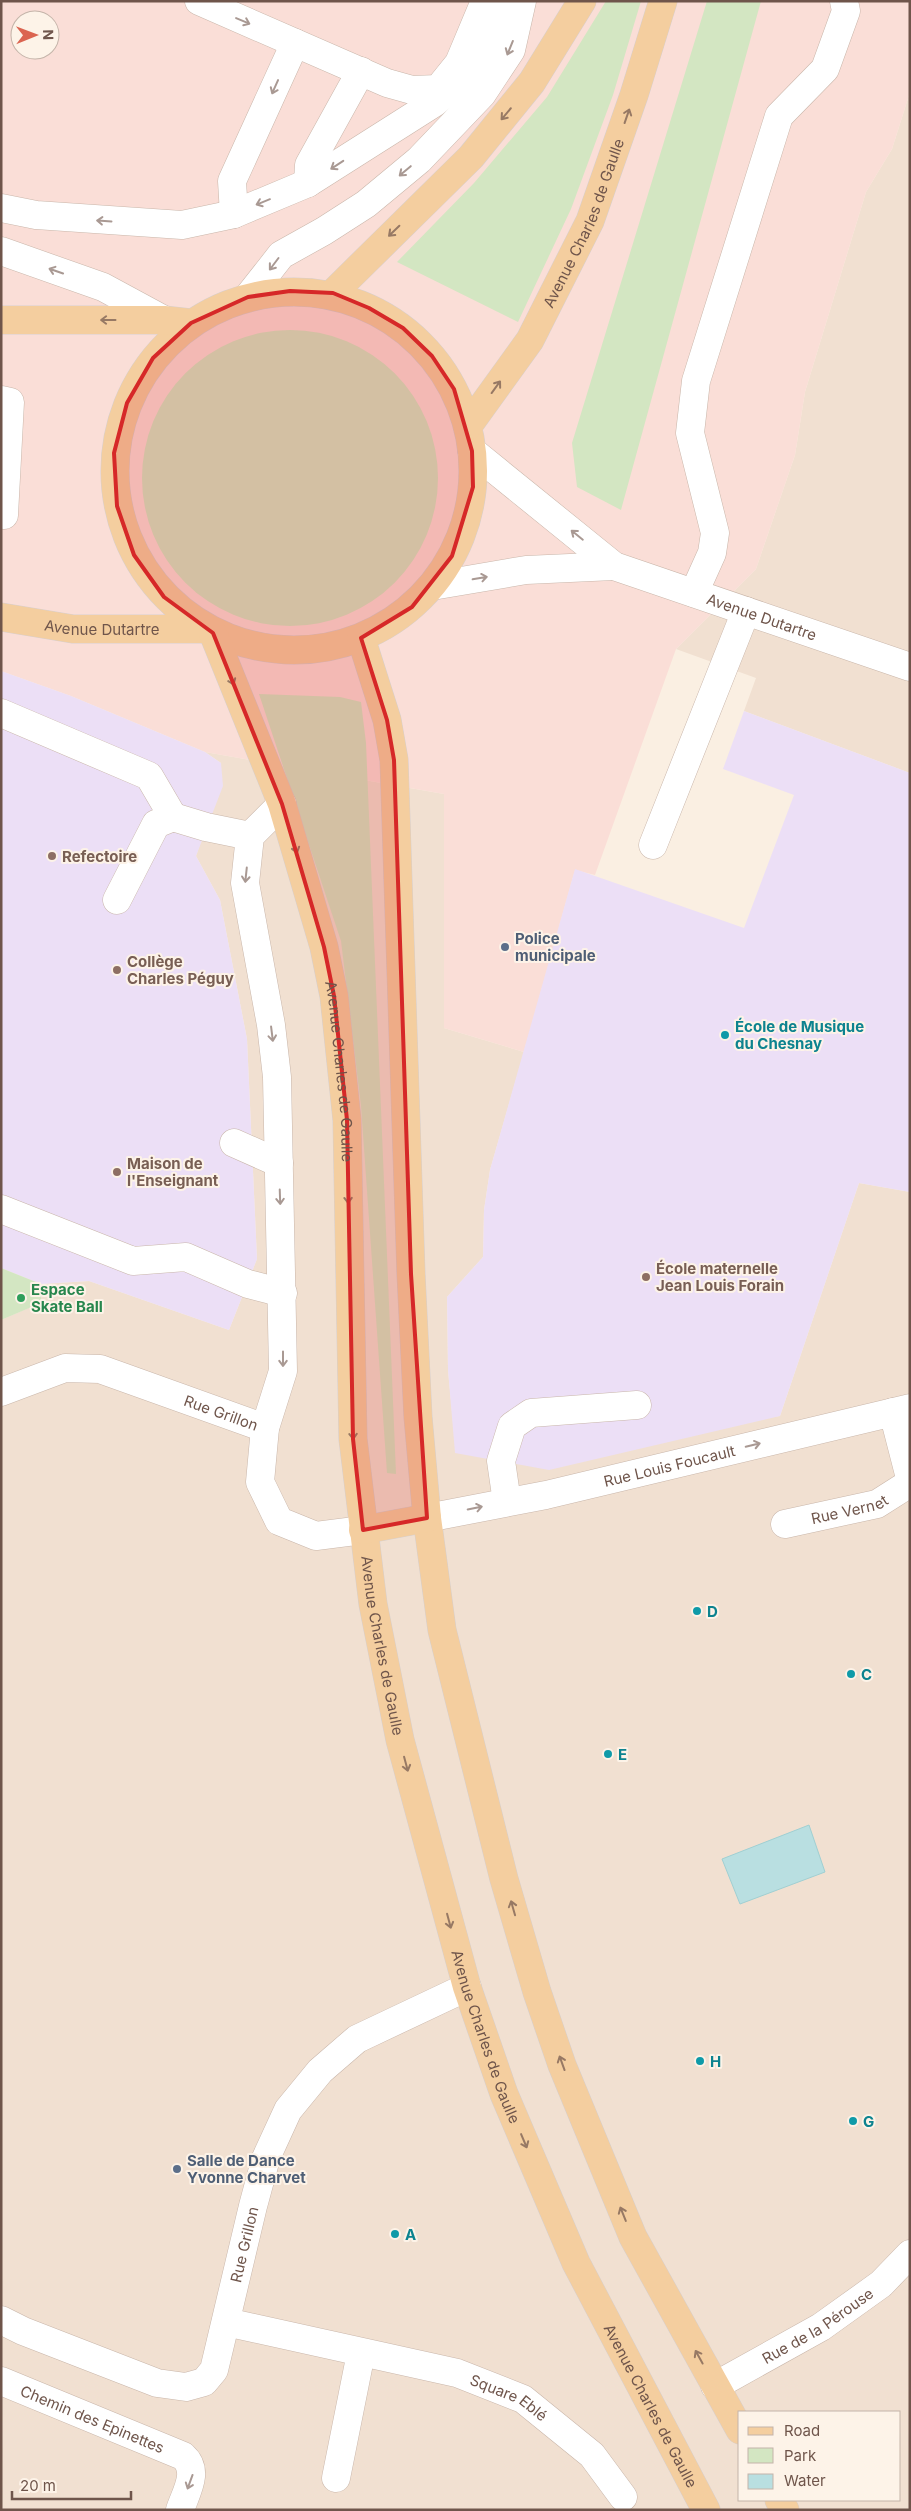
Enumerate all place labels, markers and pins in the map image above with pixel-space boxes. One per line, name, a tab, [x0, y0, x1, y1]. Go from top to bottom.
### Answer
place label: Refectoire	[62, 847, 137, 866]
marker: Refectoire	[46, 850, 58, 862]
place label: Police municipale	[515, 929, 596, 965]
marker: Police municipale	[499, 941, 511, 953]
place label: Collège Charles Péguy	[127, 952, 234, 988]
marker: Collège Charles Péguy	[111, 964, 123, 976]
place label: École de Musique du Chesnay	[735, 1017, 864, 1053]
marker: École de Musique du Chesnay	[719, 1029, 731, 1041]
place label: Maison de l'Enseignant	[127, 1154, 219, 1190]
marker: Maison de l'Enseignant	[111, 1166, 123, 1178]
place label: École maternelle Jean Louis Forain	[656, 1259, 784, 1295]
marker: École maternelle Jean Louis Forain	[640, 1271, 652, 1283]
place label: Espace Skate Ball	[31, 1280, 103, 1316]
marker: Espace Skate Ball	[15, 1292, 27, 1304]
place label: D	[707, 1602, 718, 1621]
marker: D	[691, 1605, 703, 1617]
place label: C	[861, 1665, 872, 1684]
marker: C	[845, 1668, 857, 1680]
place label: E	[618, 1745, 627, 1764]
marker: E	[602, 1748, 614, 1760]
place label: H	[710, 2052, 721, 2071]
marker: H	[694, 2055, 706, 2067]
place label: G	[863, 2112, 874, 2131]
marker: G	[847, 2115, 859, 2127]
place label: Salle de Dance Yvonne Charvet	[187, 2151, 306, 2187]
marker: Salle de Dance Yvonne Charvet	[171, 2163, 183, 2175]
place label: A	[405, 2225, 416, 2244]
marker: A	[389, 2228, 401, 2240]

